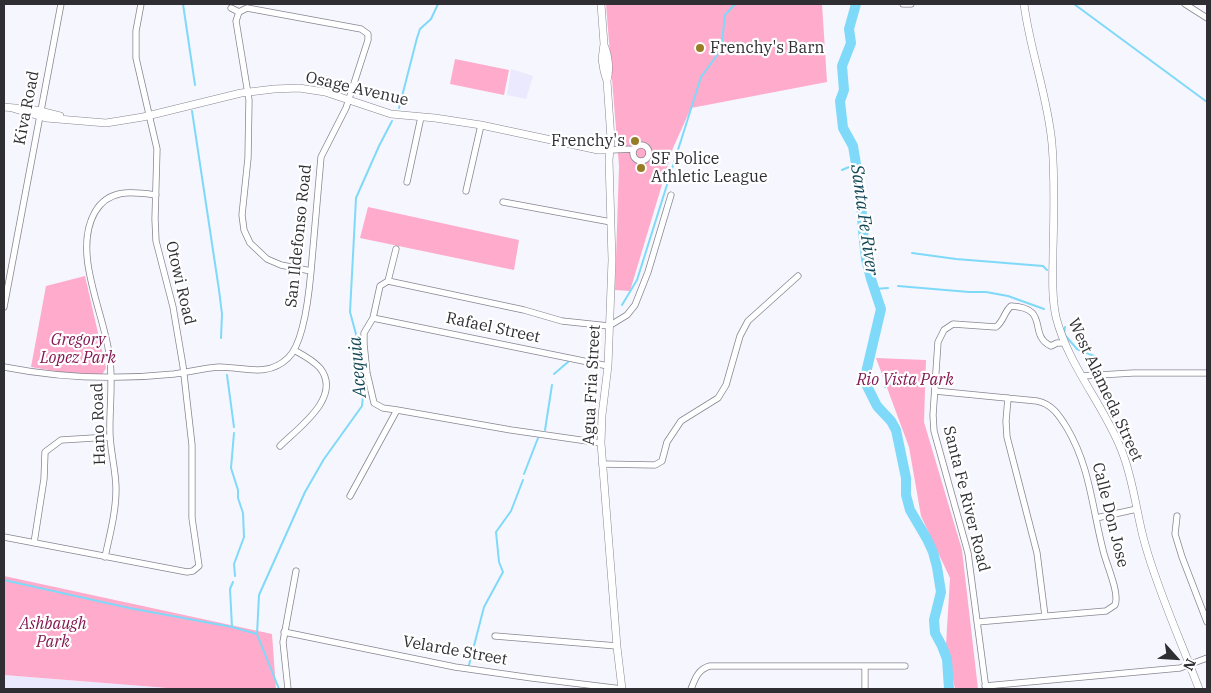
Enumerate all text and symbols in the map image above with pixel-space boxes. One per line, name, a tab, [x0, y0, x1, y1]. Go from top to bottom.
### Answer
place label: Frenchy's Barn	[710, 38, 825, 58]
marker: Frenchy's Barn	[694, 42, 706, 54]
street label: Osage Avenue	[304, 68, 410, 110]
street label: Kiva Road	[10, 69, 44, 147]
place label: Frenchy's	[551, 131, 625, 151]
marker: Frenchy's	[629, 135, 641, 147]
place label: SF Police Athletic League	[651, 149, 767, 187]
marker: SF Police Athletic League	[635, 162, 647, 174]
street label: San Ildefonso Road	[282, 163, 316, 309]
water label: Santa Fe River	[846, 163, 882, 277]
street label: Otowi Road	[161, 239, 199, 327]
street label: Rafael Street	[444, 309, 542, 347]
street label: West Alameda Street	[1063, 315, 1147, 465]
street label: Agua Fria Street	[579, 324, 605, 446]
park label: Gregory Lopez Park	[40, 330, 116, 368]
water label: Acequia	[345, 335, 371, 399]
park label: Rio Vista Park	[856, 370, 954, 390]
street label: Hano Road	[88, 382, 110, 466]
street label: Santa Fe River Road	[939, 424, 993, 574]
street label: Calle Don Jose	[1088, 460, 1132, 570]
park label: Ashbaugh Park	[19, 614, 87, 652]
street label: Velarde Street	[401, 632, 509, 670]
north arrow	[1151, 633, 1201, 683]
text: N	[1179, 656, 1200, 673]

